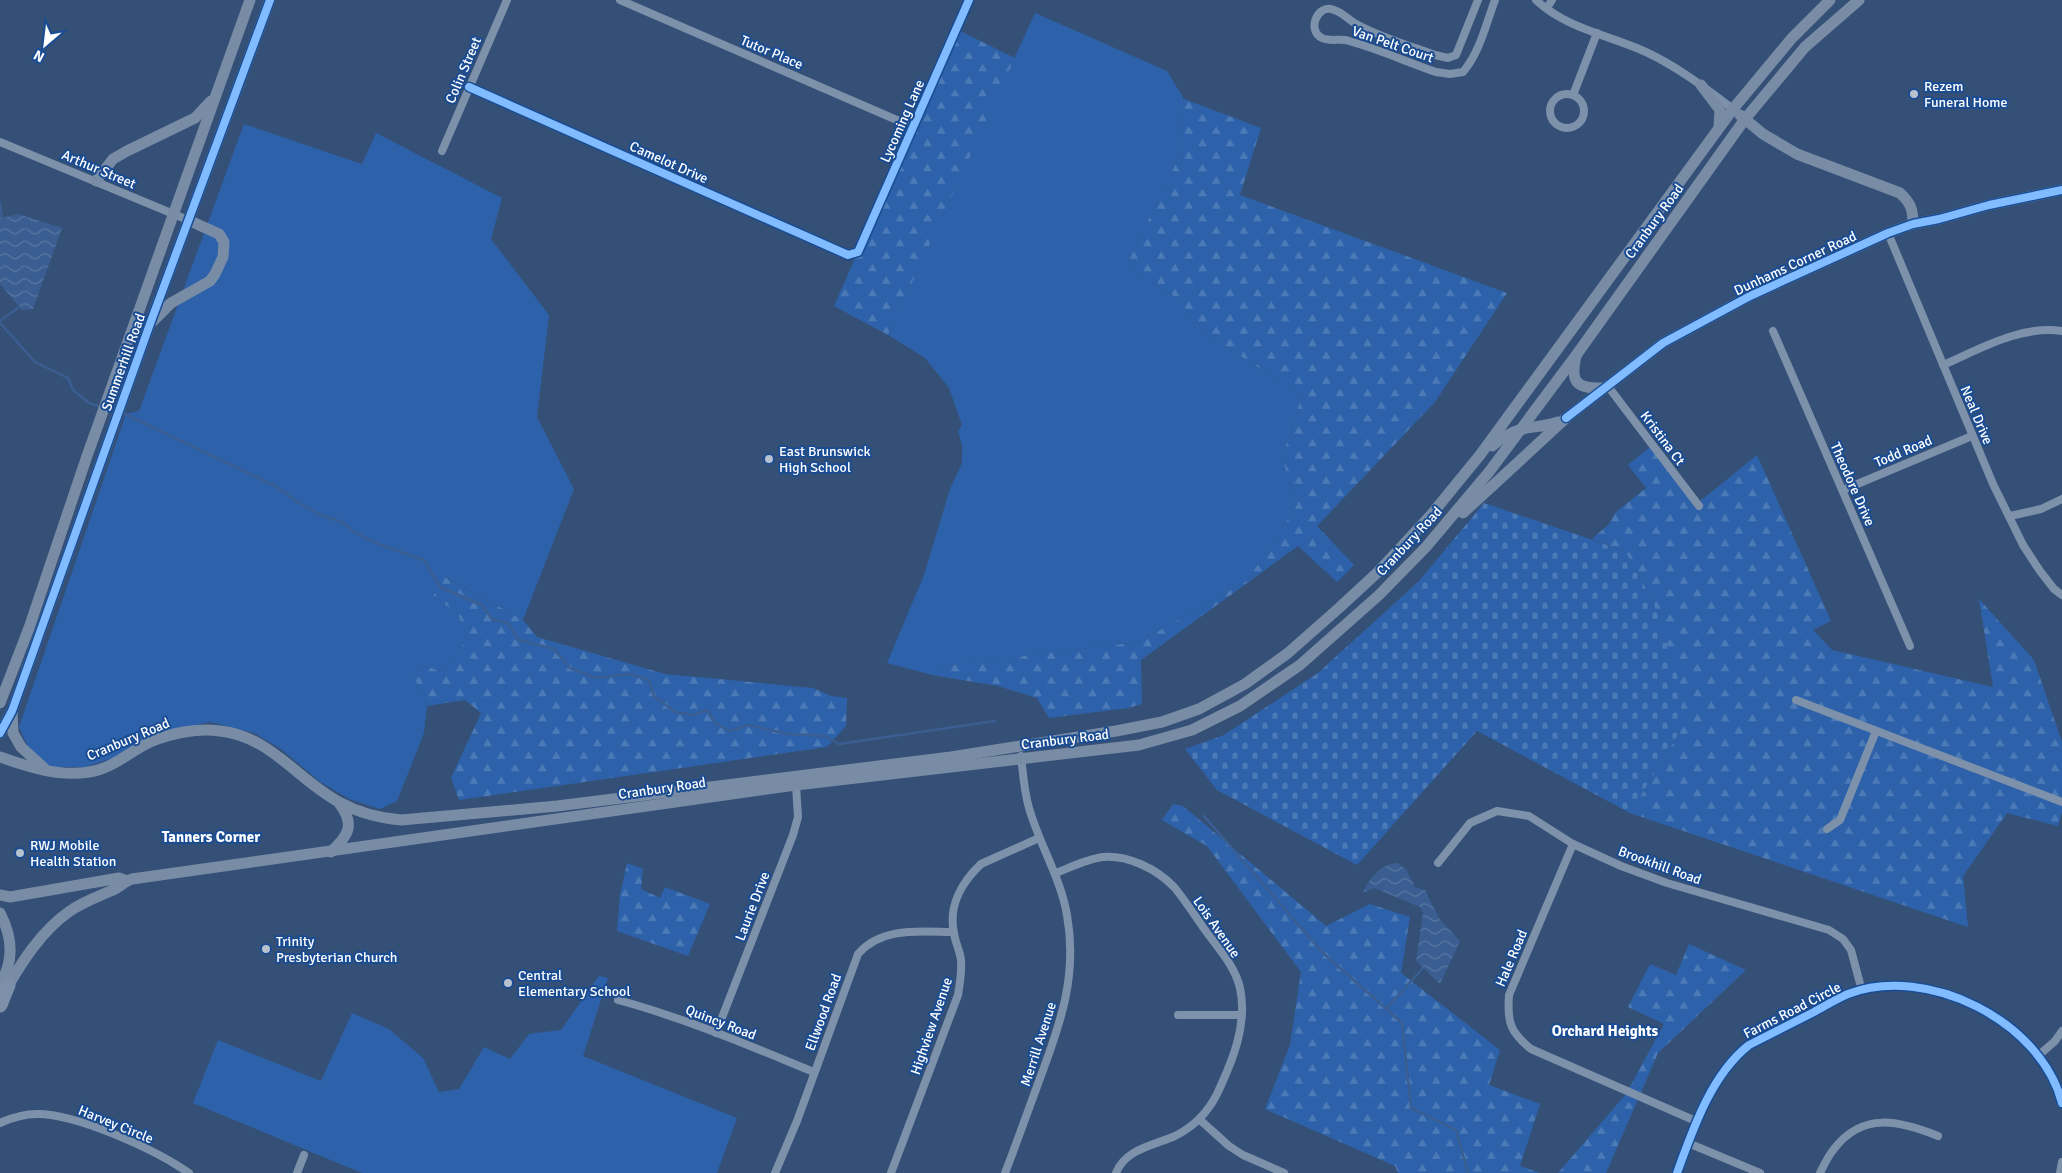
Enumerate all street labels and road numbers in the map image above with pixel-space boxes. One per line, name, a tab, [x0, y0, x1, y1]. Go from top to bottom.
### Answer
street label: Van Pelt Court	[1350, 23, 1436, 66]
street label: Tutor Place	[738, 32, 806, 73]
street label: Colin Street	[442, 34, 485, 106]
street label: Lycoming Lane	[877, 77, 928, 165]
street label: Camelot Drive	[627, 138, 711, 187]
street label: Arthur Street	[59, 146, 139, 193]
street label: Cranbury Road	[1622, 181, 1687, 262]
street label: Dunhams Corner Road	[1731, 228, 1859, 299]
street label: Summerhill Road	[98, 311, 149, 413]
street label: Neal Drive	[1957, 383, 1997, 447]
street label: Kristina Ct	[1637, 408, 1689, 469]
street label: Todd Road	[1872, 432, 1935, 471]
street label: Theodore Drive	[1827, 440, 1879, 529]
street label: Cranbury Road	[1373, 503, 1446, 579]
street label: Cranbury Road	[84, 714, 172, 765]
street label: Cranbury Road	[1020, 726, 1110, 753]
street label: Cranbury Road	[617, 774, 707, 803]
street label: Brookhill Road	[1616, 843, 1704, 888]
street label: Laurie Drive	[732, 869, 773, 943]
street label: Lois Avenue	[1189, 893, 1244, 961]
street label: Hale Road	[1492, 927, 1531, 989]
street label: Ellwood Road	[802, 971, 845, 1053]
street label: Highview Avenue	[907, 975, 956, 1077]
street label: Farms Road Circle	[1741, 979, 1844, 1042]
street label: Merrill Avenue	[1017, 1000, 1060, 1088]
street label: Quincy Road	[683, 1001, 759, 1044]
street label: Harvey Circle	[76, 1102, 156, 1147]

